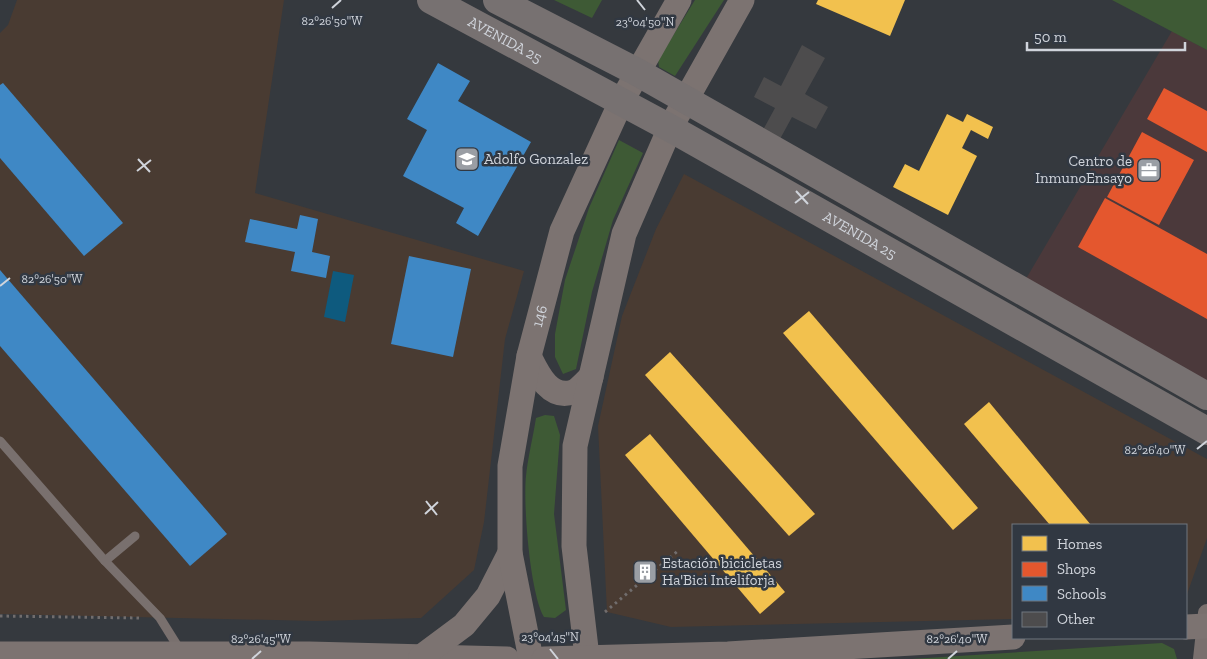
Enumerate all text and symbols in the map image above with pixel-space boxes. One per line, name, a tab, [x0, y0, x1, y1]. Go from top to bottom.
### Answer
street label: AVENIDA 25	[465, 13, 545, 67]
text: 82°26'50"W	[302, 14, 363, 28]
text: 23°04'50"N	[616, 15, 674, 29]
scale bar	[1027, 20, 1184, 52]
text: 50 m	[1034, 28, 1067, 46]
school or university icon: Adolfo Gonzalez	[454, 146, 480, 172]
place label: Adolfo Gonzalez	[484, 150, 588, 168]
place label: Centro de InmunoEnsayo	[1035, 152, 1132, 187]
office icon: Centro de InmunoEnsayo	[1136, 157, 1162, 183]
street label: AVENIDA 25	[820, 207, 900, 263]
text: 82°26'50"W	[22, 272, 83, 286]
street label: 146	[528, 303, 551, 329]
text: 82°26'40"W	[1125, 443, 1186, 457]
legend	[1012, 524, 1187, 639]
text: Homes	[1057, 535, 1102, 553]
place label: Estación bicicletas Ha'Bici Inteliforja	[662, 554, 782, 589]
building icon: Estación bicicletas Ha'Bici Inteliforja	[632, 559, 658, 585]
text: Shops	[1057, 560, 1096, 578]
text: Schools	[1057, 585, 1106, 603]
text: Other	[1057, 610, 1095, 628]
text: 23°04'45"N	[521, 630, 579, 644]
text: 82°26'45"W	[231, 632, 292, 646]
text: 82°26'40"W	[927, 632, 988, 646]

